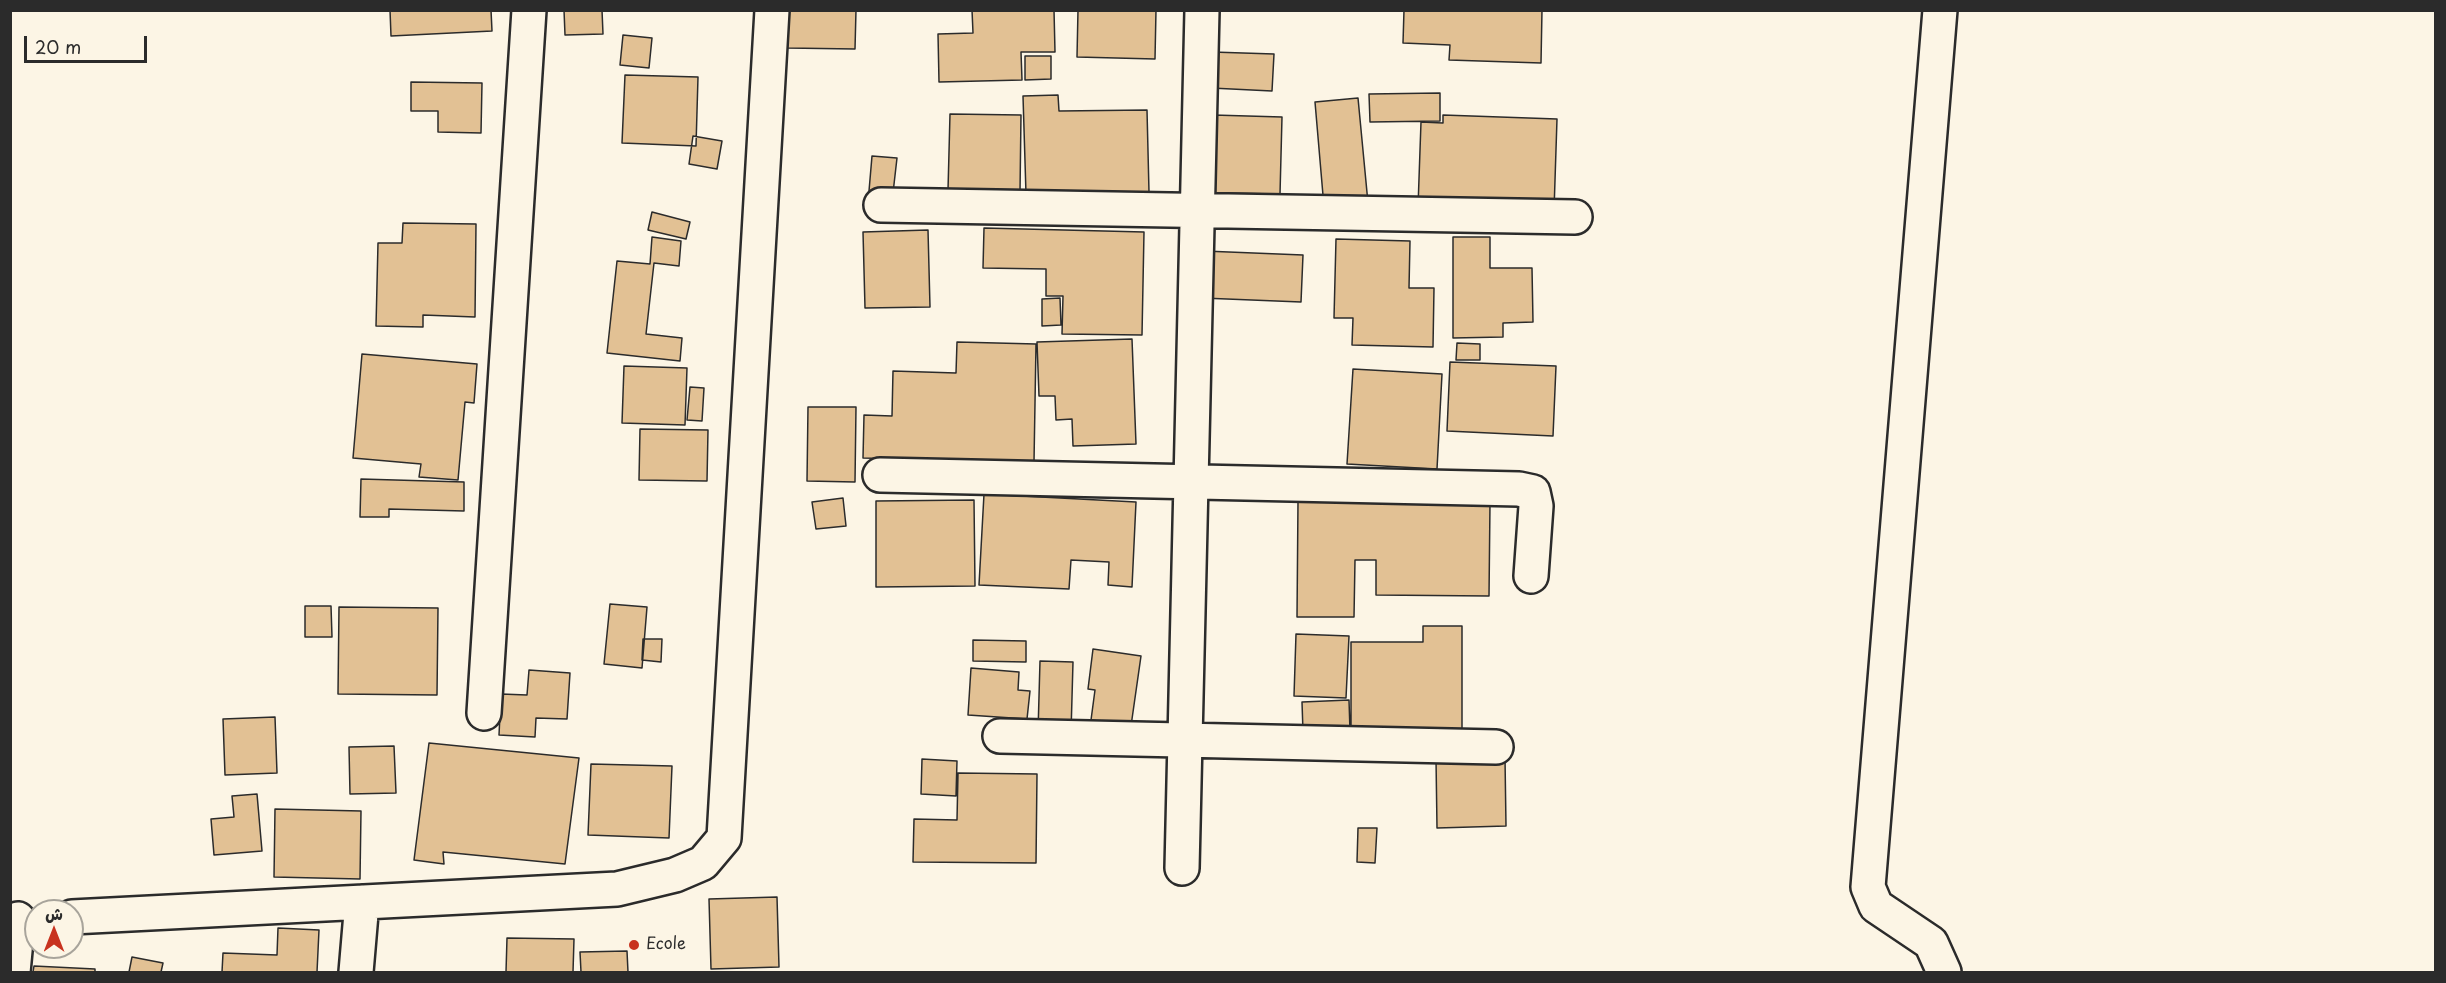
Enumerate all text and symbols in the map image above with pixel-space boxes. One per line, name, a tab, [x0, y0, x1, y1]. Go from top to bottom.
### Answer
scale bar	[27, 24, 150, 62]
text: 20 m	[35, 33, 81, 60]
north arrow	[24, 899, 84, 959]
text: ش	[45, 901, 63, 925]
place label: Ecole	[646, 935, 686, 955]
marker: Ecole	[627, 938, 641, 952]

